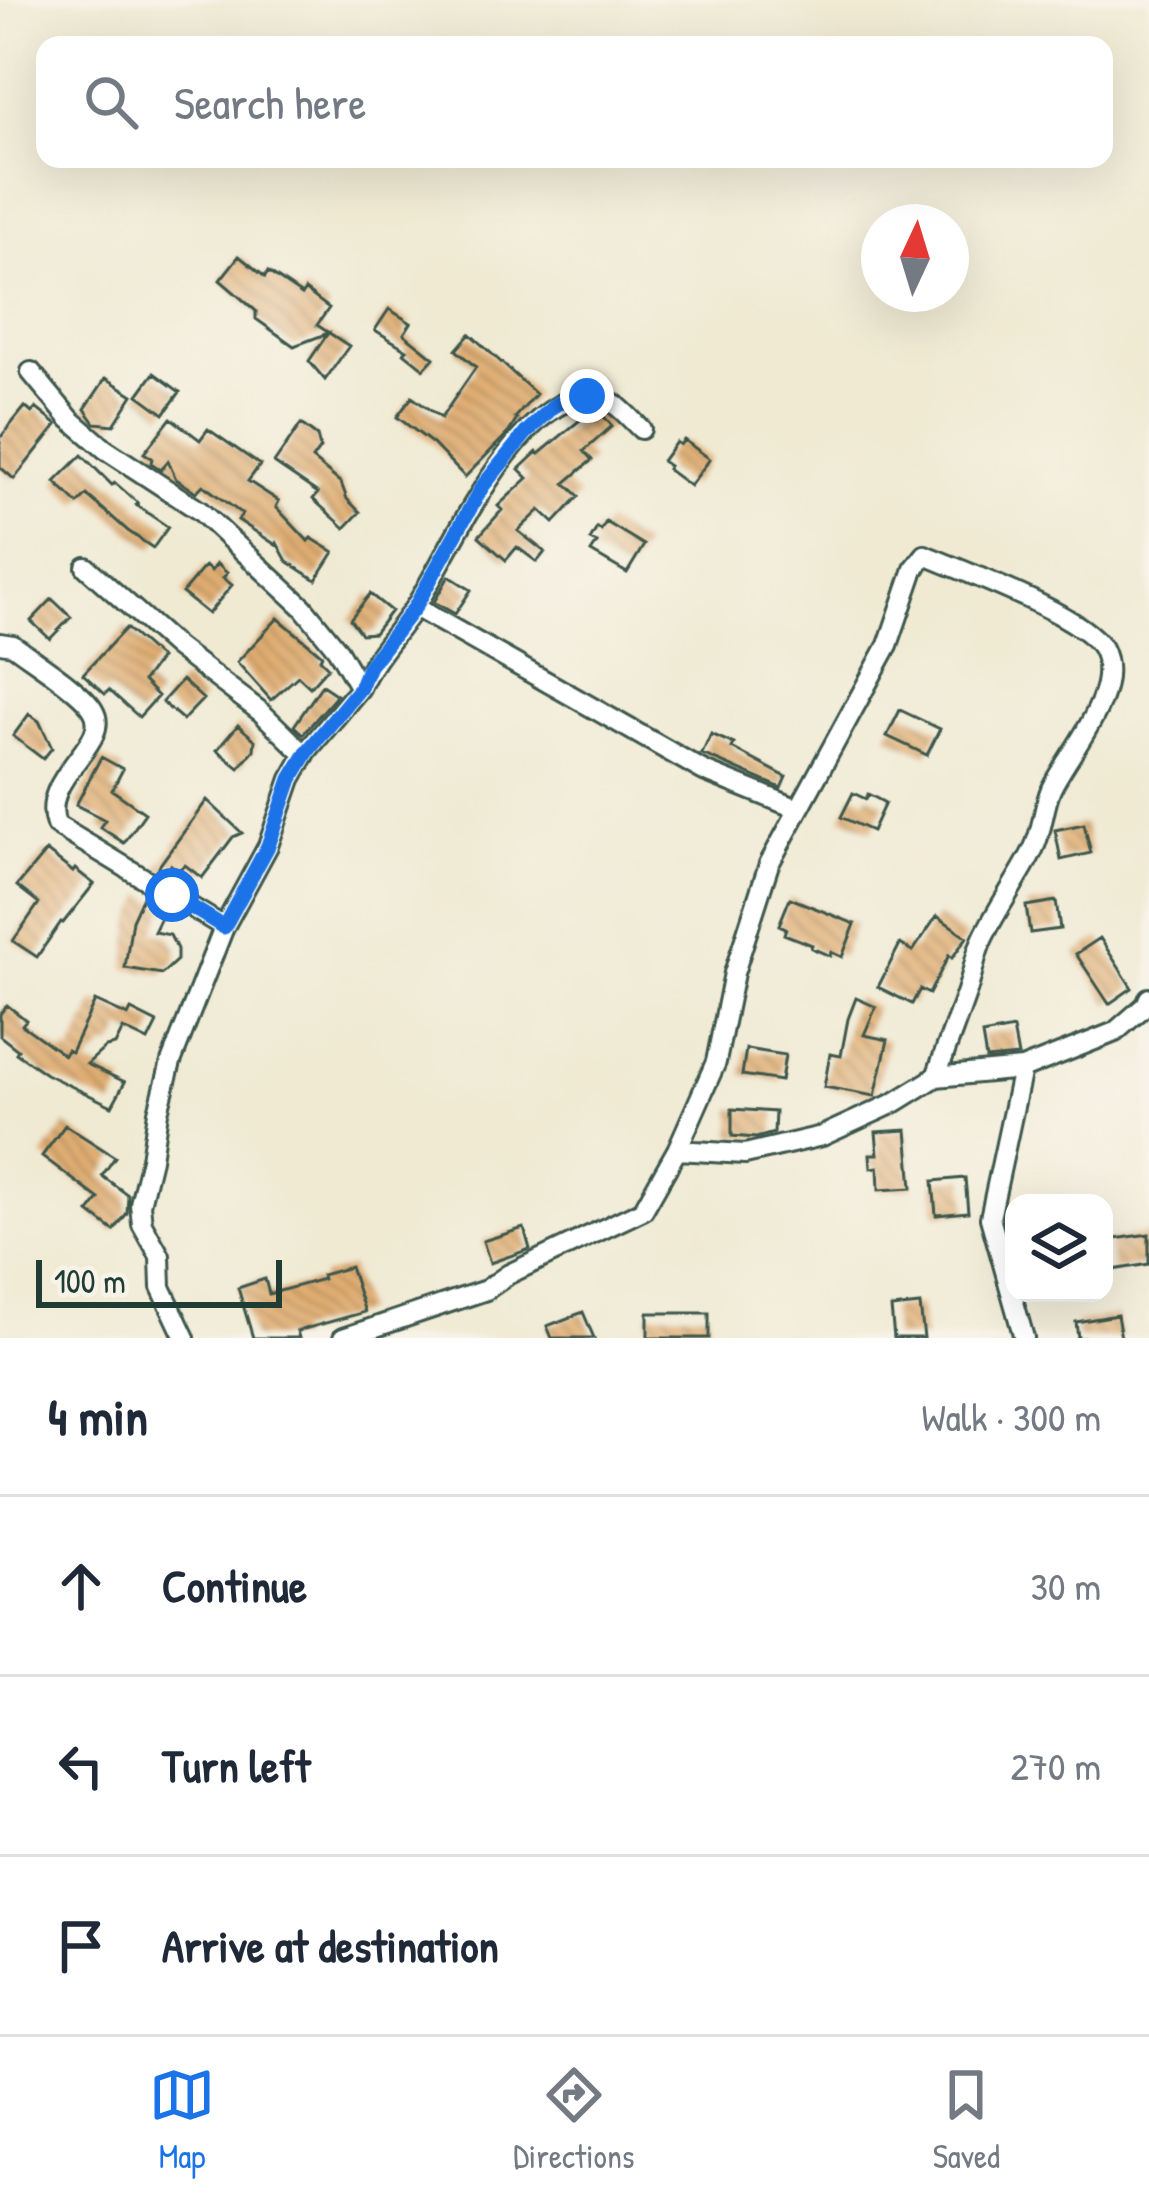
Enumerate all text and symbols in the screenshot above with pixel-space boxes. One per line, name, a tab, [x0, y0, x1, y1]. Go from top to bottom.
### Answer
search box	[36, 36, 1113, 168]
icon: search	[78, 69, 144, 135]
text: Search here	[174, 72, 366, 133]
north arrow	[861, 204, 969, 312]
route end	[560, 369, 614, 423]
route start	[145, 868, 199, 922]
map controls	[1005, 1194, 1113, 1302]
button: layers	[1005, 1194, 1113, 1302]
scale bar	[36, 1254, 282, 1307]
text: 100 m	[54, 1259, 126, 1303]
text: 4 min	[48, 1382, 148, 1451]
text: Walk · 300 m	[921, 1390, 1101, 1443]
icon: ahead	[48, 1553, 114, 1619]
text: Continue	[162, 1555, 307, 1616]
text: 30 m	[1031, 1559, 1101, 1612]
icon: left	[48, 1733, 114, 1799]
text: Turn left	[162, 1735, 311, 1796]
text: 270 m	[1010, 1739, 1101, 1792]
icon: arrive	[48, 1913, 114, 1979]
text: Arrive at destination	[162, 1915, 499, 1976]
tab: Map	[149, 2062, 215, 2178]
tab: Directions	[513, 2062, 635, 2178]
tab: Saved	[933, 2062, 1000, 2178]

